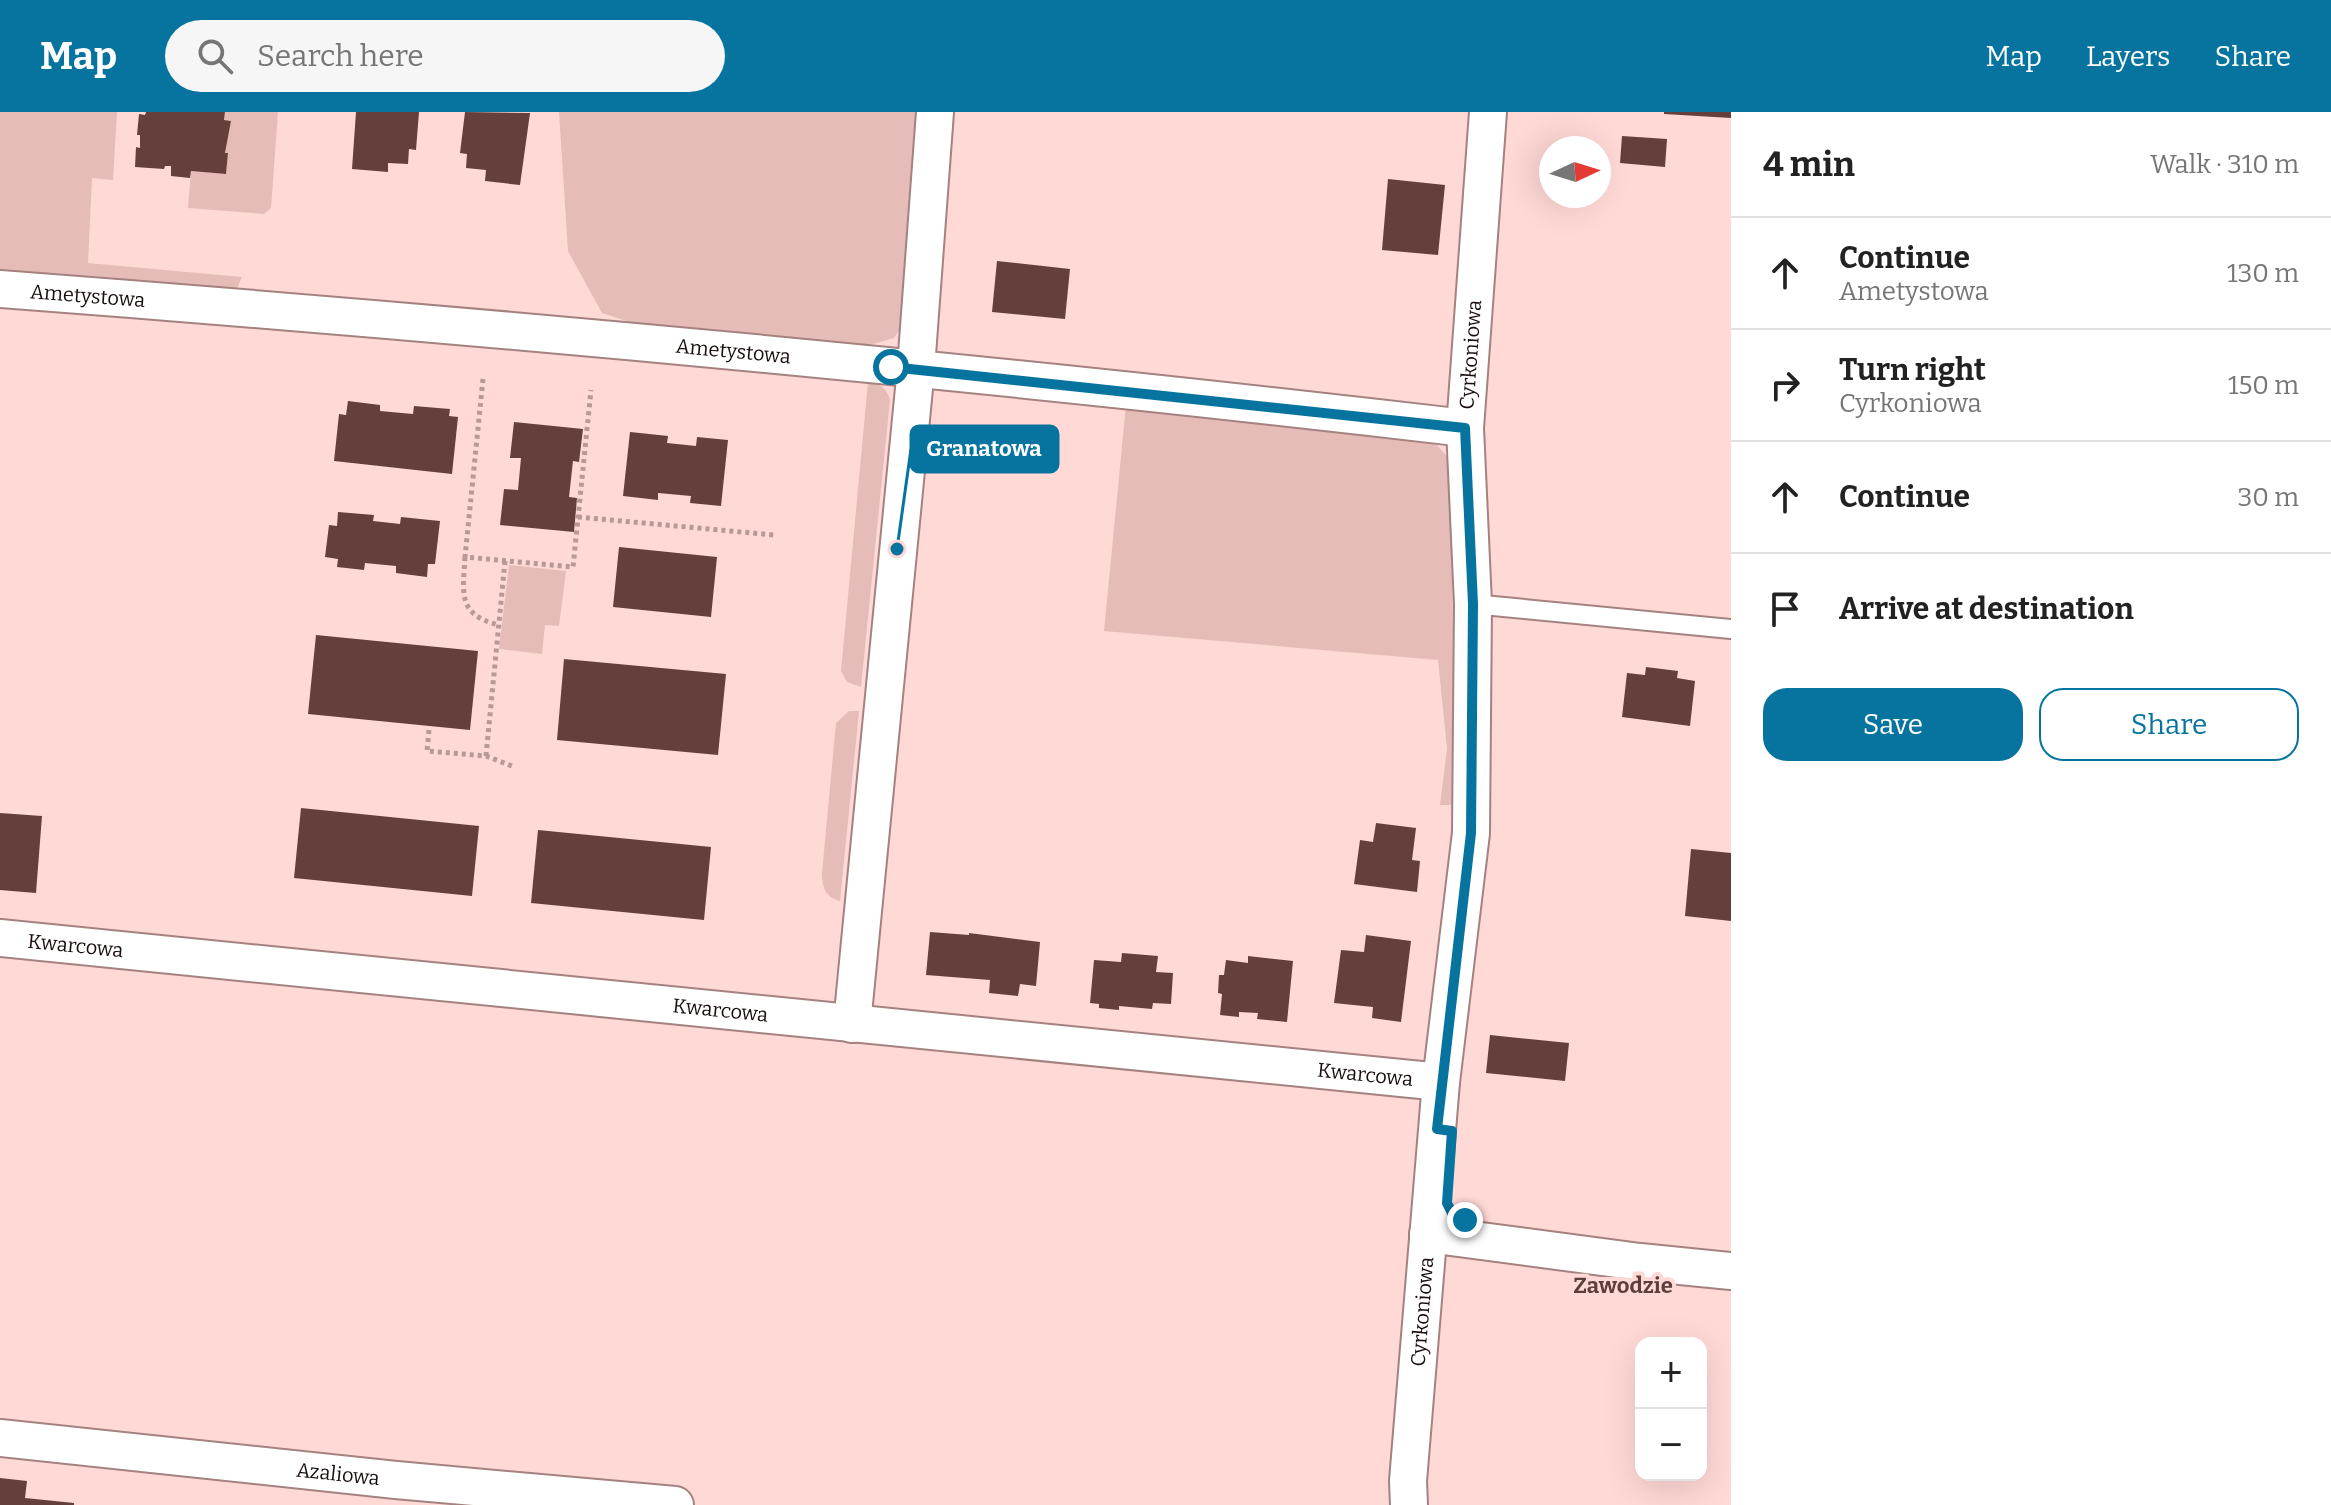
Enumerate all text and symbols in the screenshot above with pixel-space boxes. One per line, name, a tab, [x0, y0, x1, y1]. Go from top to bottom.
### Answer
search box	[165, 20, 725, 92]
text: Map	[40, 33, 117, 79]
icon: search	[193, 34, 237, 78]
text: Search here	[257, 38, 424, 74]
text: Map	[1985, 40, 2042, 73]
text: Layers	[2086, 40, 2170, 73]
text: Share	[2214, 40, 2291, 73]
north arrow	[1539, 136, 1611, 208]
text: 4 min	[1763, 144, 1855, 185]
text: Walk · 310 m	[2150, 149, 2299, 180]
text: Continue	[1839, 240, 1970, 276]
icon: ahead	[1763, 251, 1807, 295]
text: 130 m	[2227, 258, 2299, 289]
text: Ametystowa	[1839, 276, 1989, 307]
street label: Ametystowa	[29, 279, 146, 312]
street label: Cyrkoniowa	[1454, 299, 1486, 410]
street label: Ametystowa	[675, 334, 792, 368]
route start	[873, 349, 909, 385]
text: Turn right	[1839, 352, 1986, 388]
icon: right	[1763, 363, 1807, 407]
text: 150 m	[2228, 370, 2299, 401]
text: Cyrkoniowa	[1839, 388, 1982, 419]
callout: Granatowa	[911, 426, 1058, 472]
text: Granatowa	[926, 435, 1042, 462]
icon: ahead	[1763, 475, 1807, 519]
text: Continue	[1839, 479, 1970, 515]
text: 30 m	[2238, 482, 2299, 513]
icon: arrive	[1763, 587, 1807, 631]
text: Arrive at destination	[1839, 591, 2134, 627]
button: Save	[1763, 688, 2023, 761]
button: Share	[2039, 688, 2299, 761]
street label: Kwarcowa	[27, 929, 125, 962]
street label: Kwarcowa	[671, 993, 769, 1027]
street label: Kwarcowa	[1316, 1058, 1414, 1091]
route end	[1447, 1202, 1483, 1238]
street label: Cyrkoniowa	[1406, 1256, 1439, 1367]
district label: Zawodzie	[1573, 1272, 1673, 1299]
map controls	[1635, 1337, 1707, 1481]
button: +	[1635, 1337, 1707, 1409]
button: −	[1635, 1409, 1707, 1481]
street label: Azaliowa	[295, 1458, 381, 1490]

